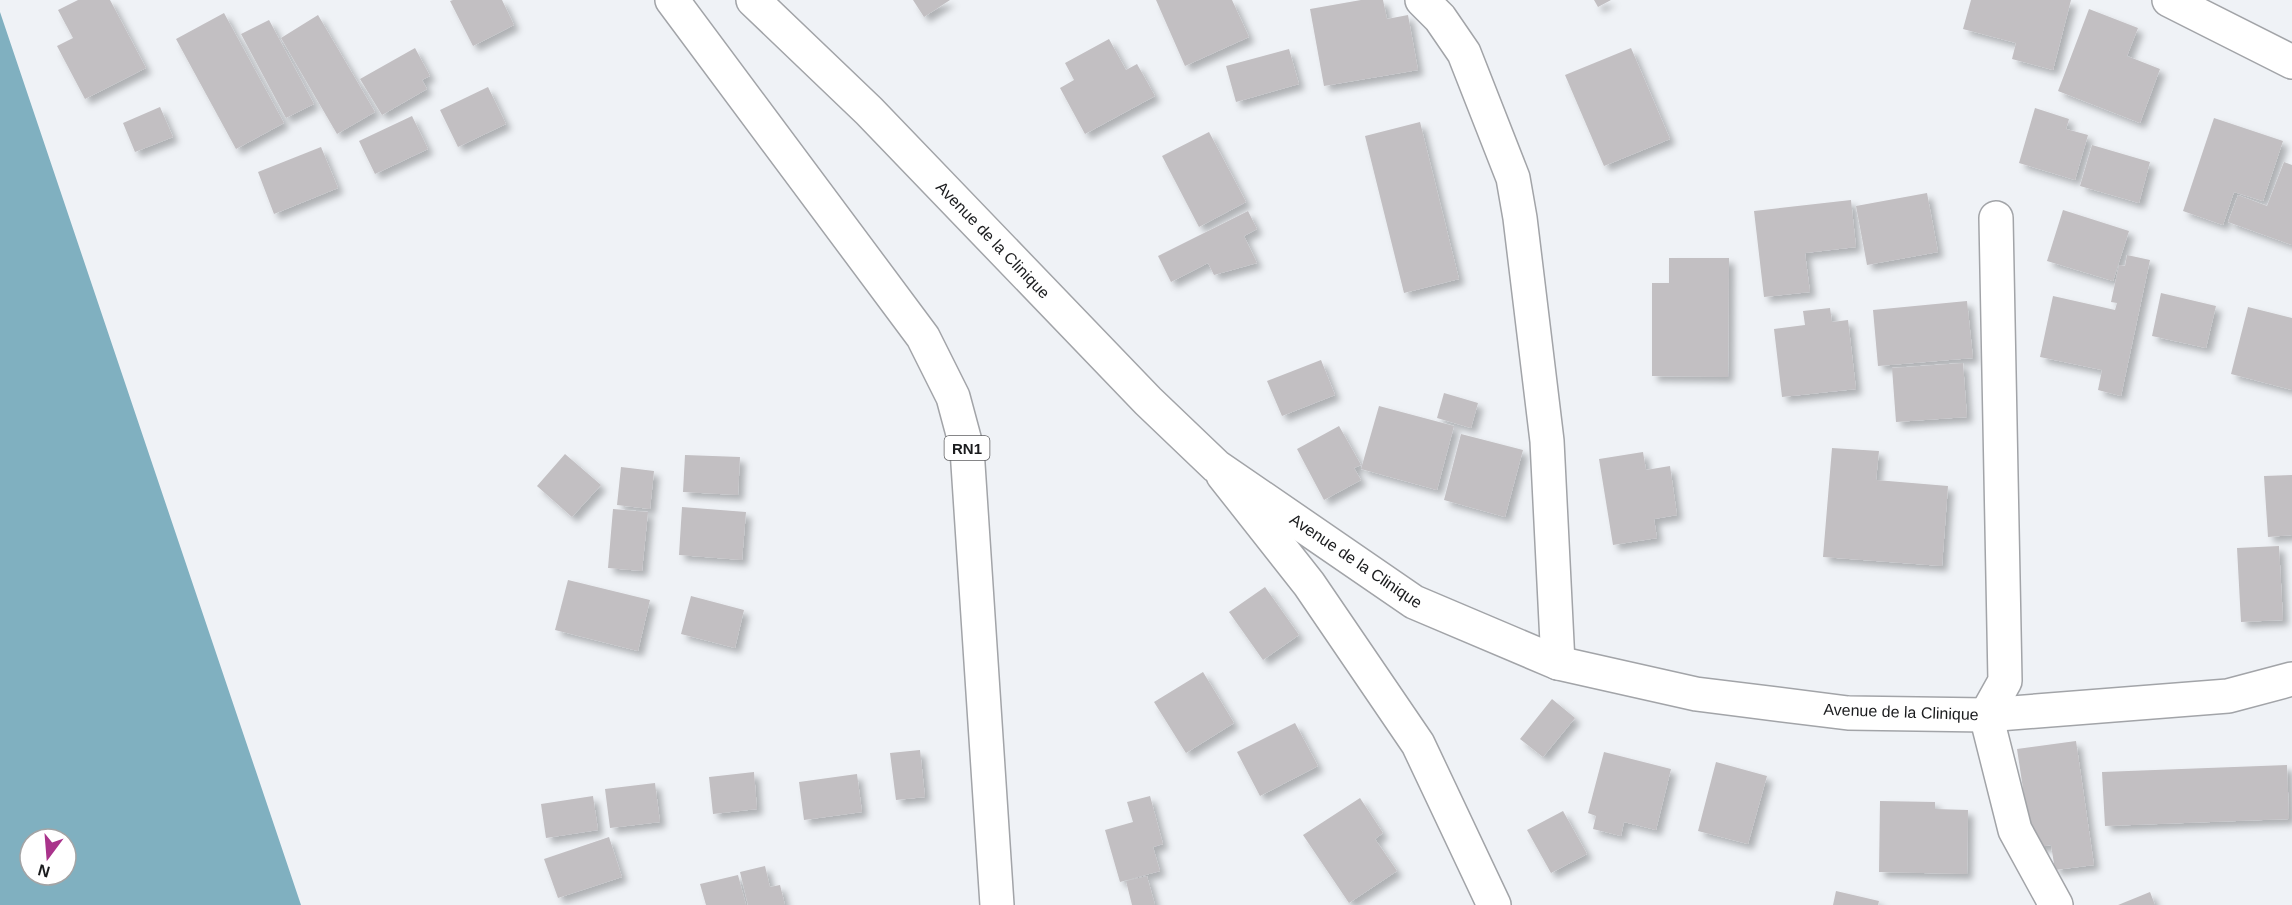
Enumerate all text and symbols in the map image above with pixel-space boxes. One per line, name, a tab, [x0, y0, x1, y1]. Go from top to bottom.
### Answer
street label: Avenue de la Clinique	[933, 178, 1053, 302]
road number: RN1	[944, 436, 990, 460]
street label: Avenue de la Clinique	[1287, 511, 1425, 612]
street label: Avenue de la Clinique	[1823, 701, 1979, 723]
north arrow	[18, 827, 78, 887]
text: N	[36, 861, 52, 881]

